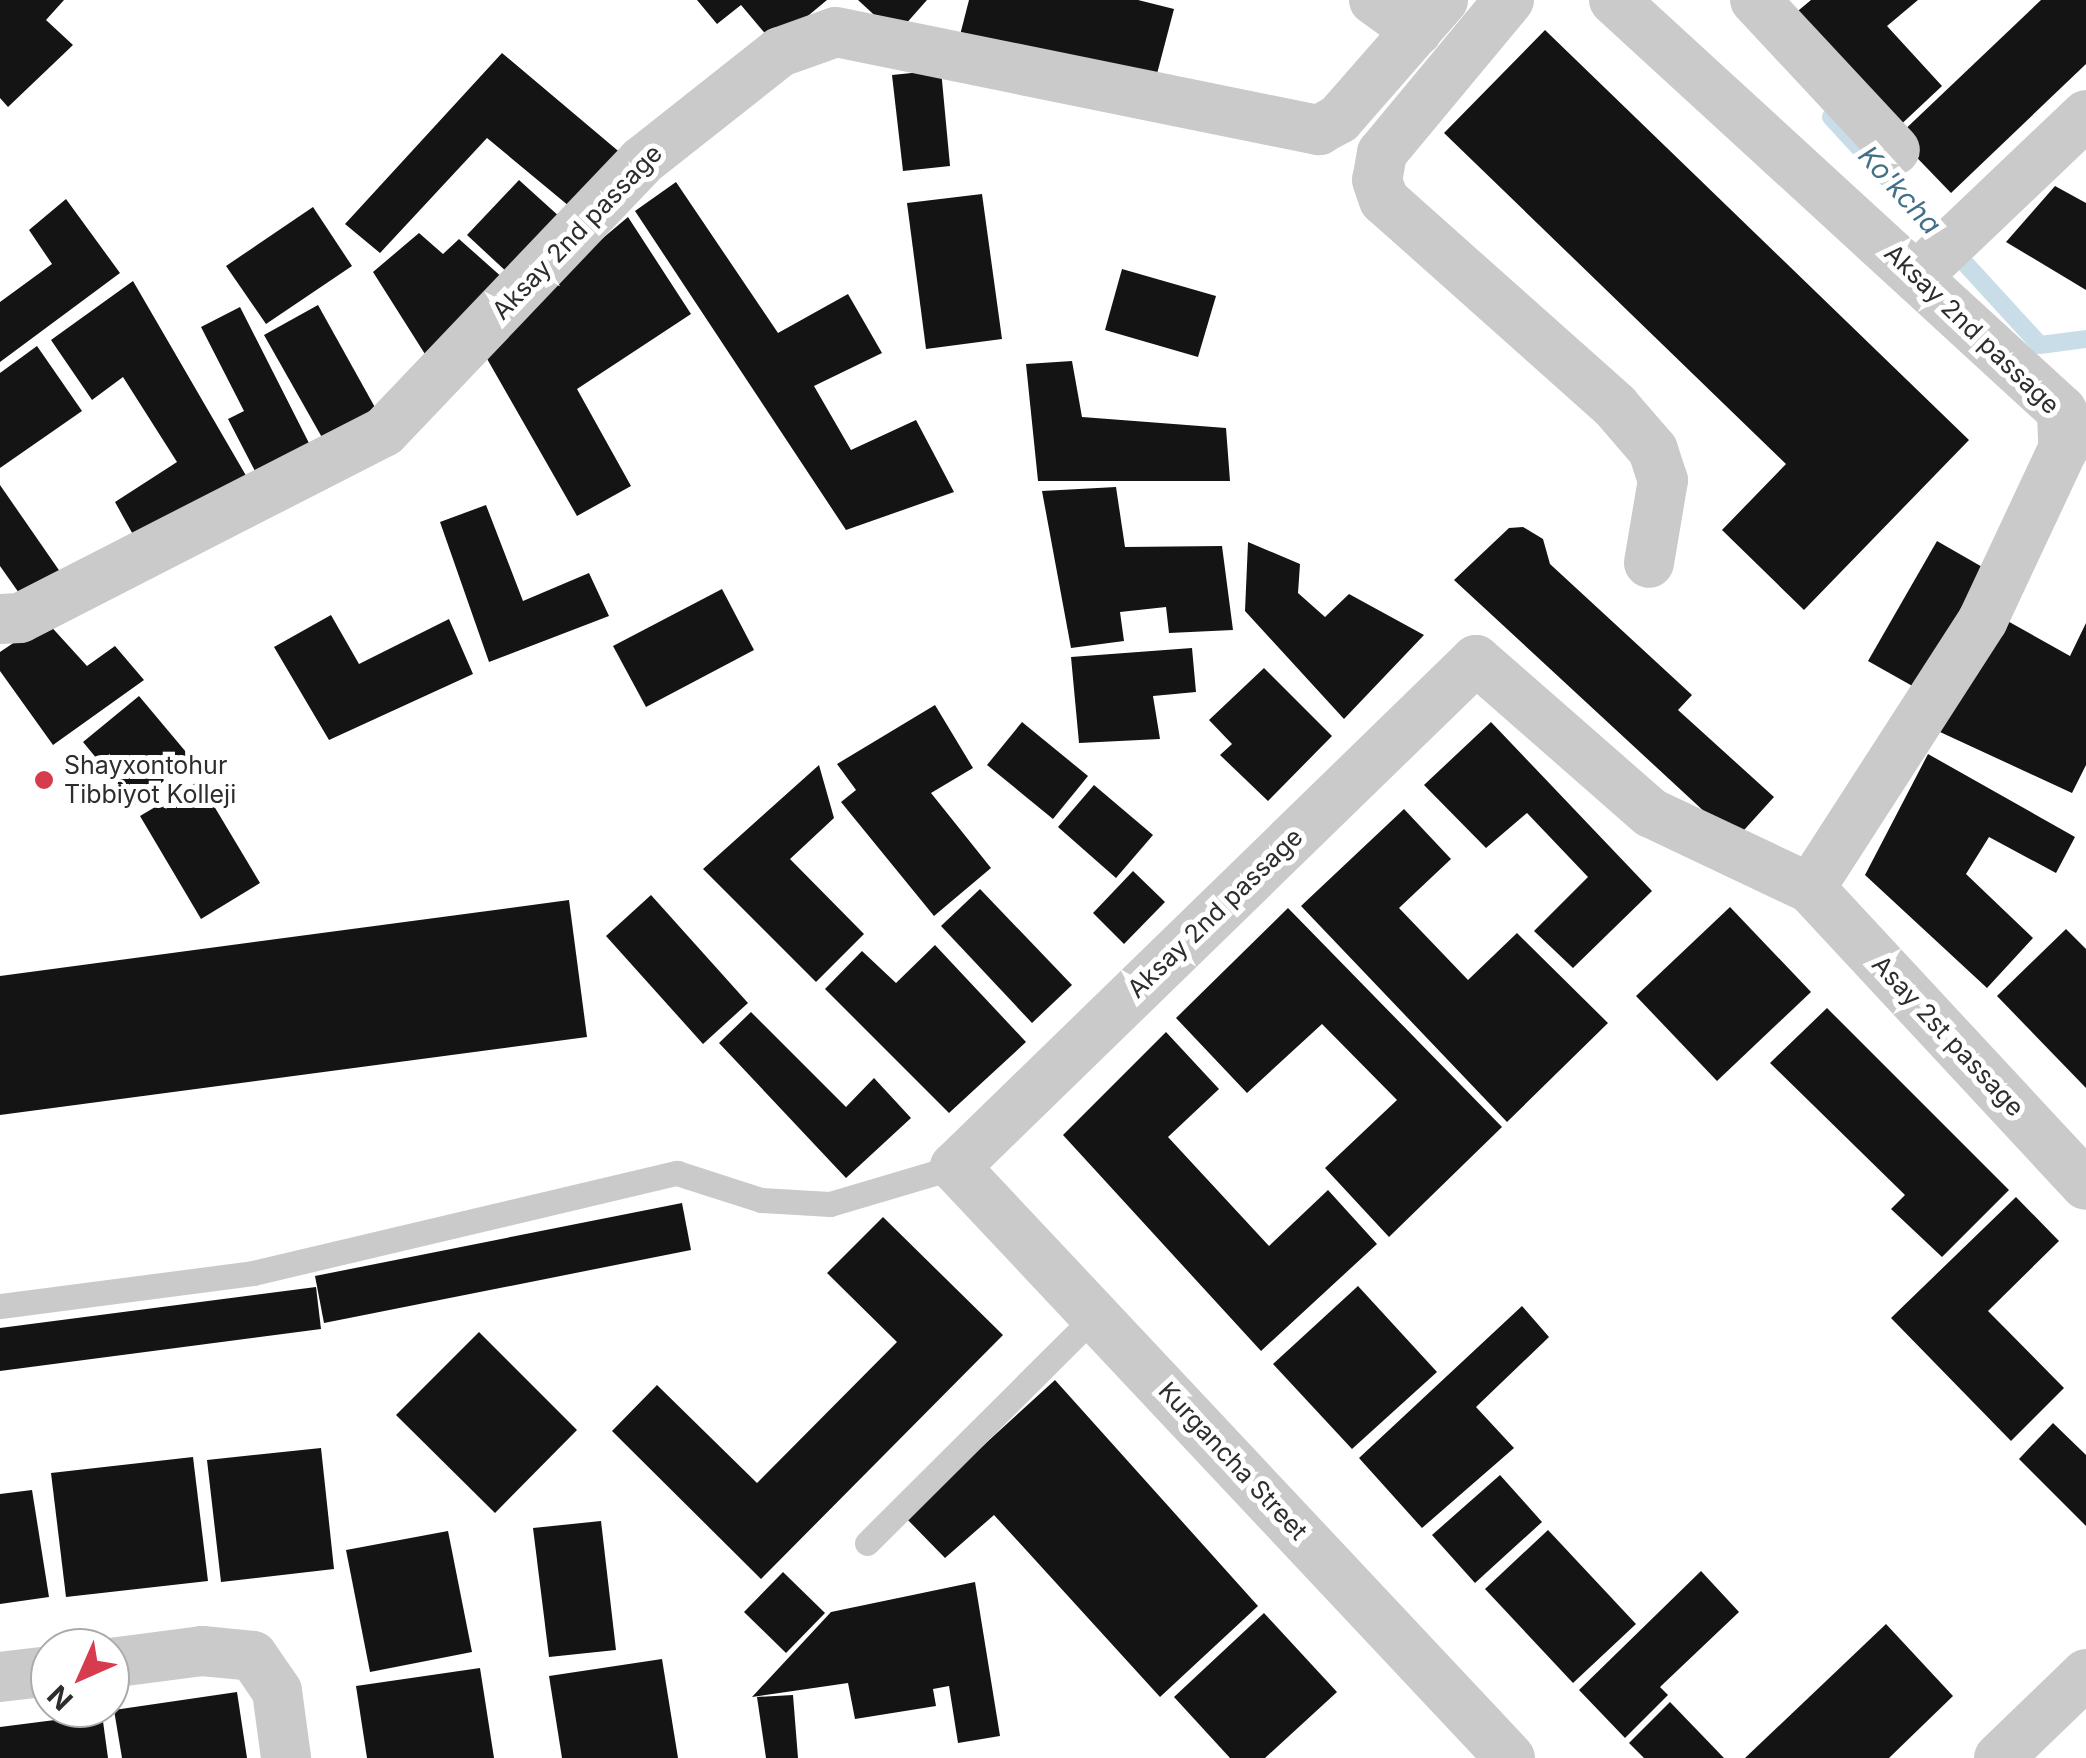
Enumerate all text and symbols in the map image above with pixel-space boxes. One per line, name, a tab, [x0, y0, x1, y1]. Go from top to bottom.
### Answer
street label: Aksay 2nd passage	[486, 138, 668, 326]
water label: Ko'kcha	[1852, 139, 1948, 241]
street label: Aksay 2nd passage	[1878, 238, 2066, 420]
place label: Shayxontohur Tibbiyot Kolleji	[64, 751, 236, 810]
marker: Shayxontohur Tibbiyot Kolleji	[33, 769, 55, 791]
street label: Aksay 2nd passage	[1121, 822, 1309, 1004]
street label: Asay 2st passage	[1866, 949, 2030, 1123]
street label: Kurgancha Street	[1152, 1376, 1314, 1546]
north arrow	[30, 1628, 130, 1728]
text: N	[41, 1678, 80, 1717]

